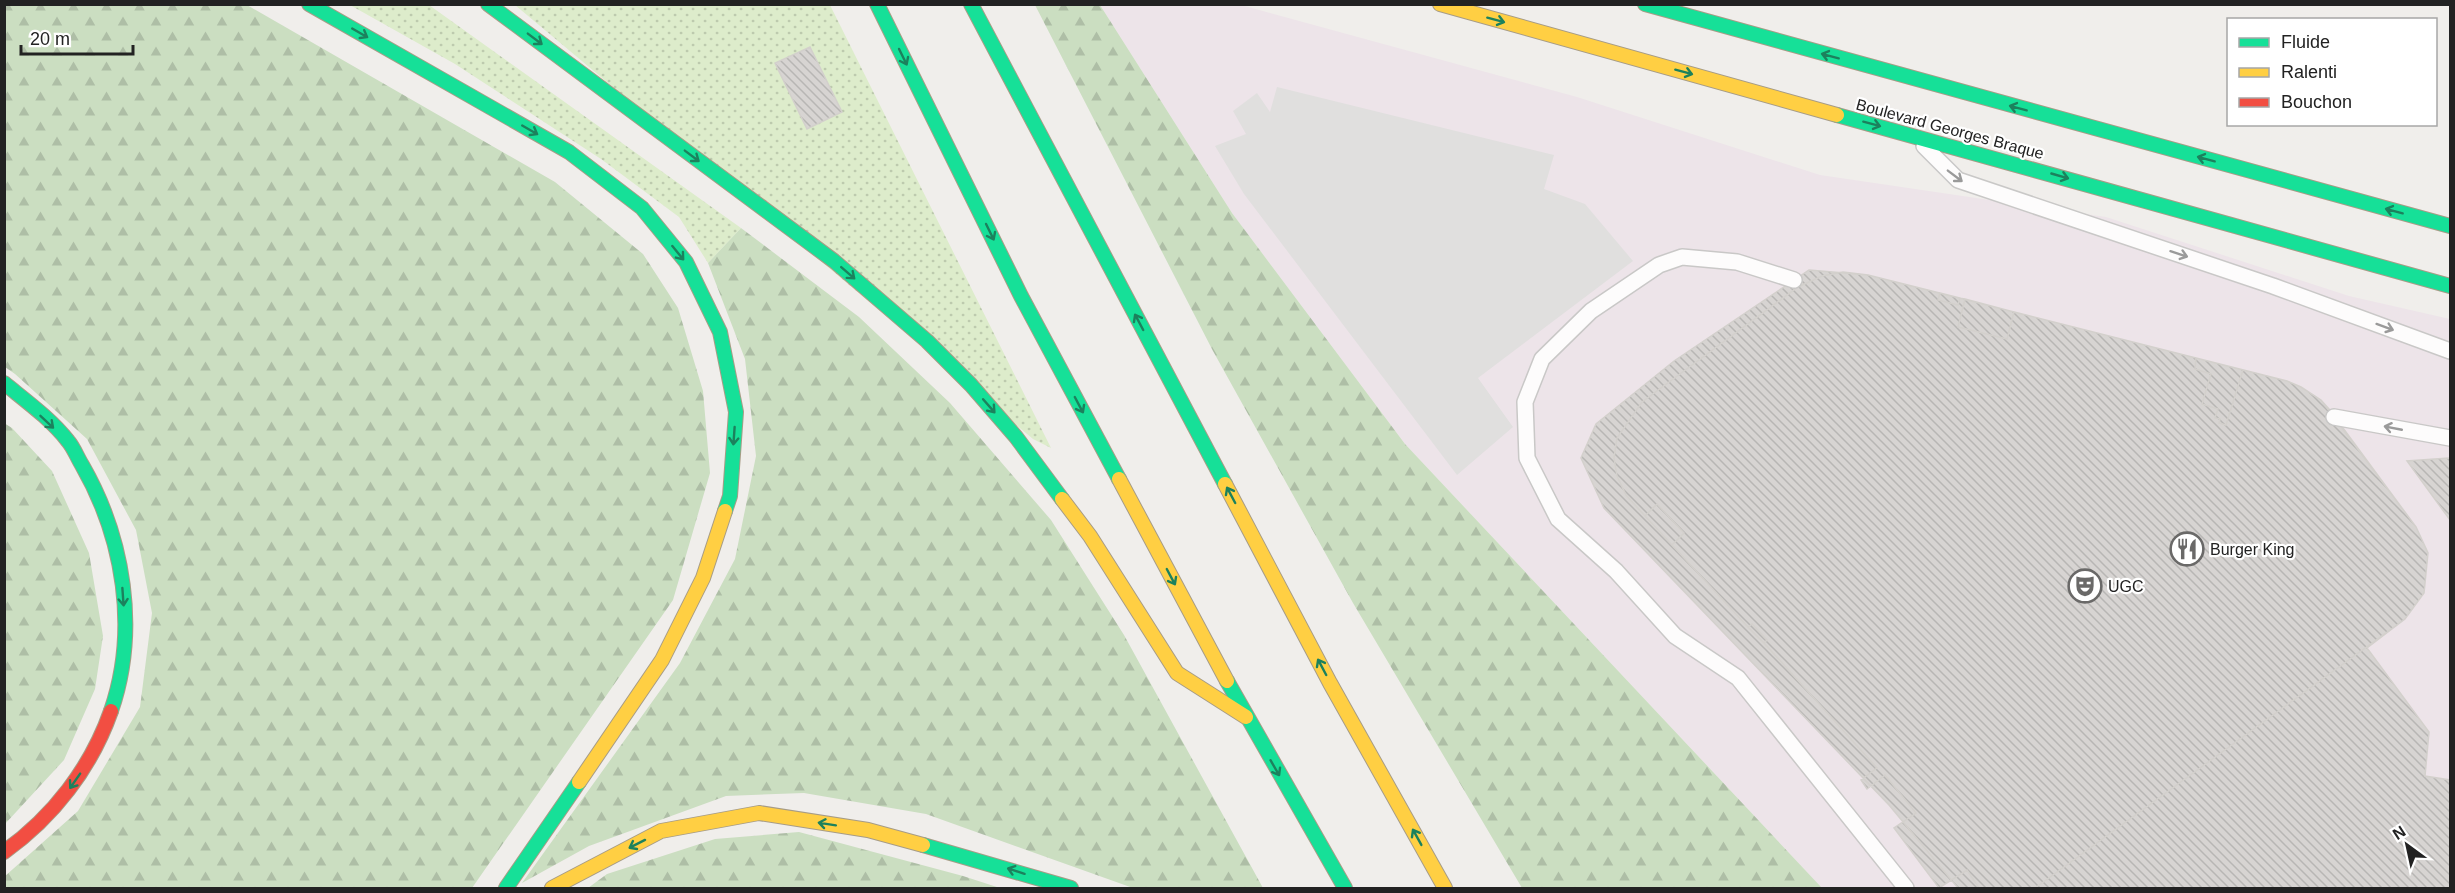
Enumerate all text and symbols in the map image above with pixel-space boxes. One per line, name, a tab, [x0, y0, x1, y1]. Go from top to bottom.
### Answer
one-way arrow	[1487, 15, 1506, 26]
scale bar	[21, 18, 134, 56]
legend	[2227, 18, 2437, 126]
one-way arrow	[351, 28, 368, 40]
text: 20 m	[30, 29, 70, 49]
text: Fluide	[2281, 32, 2330, 52]
one-way arrow	[527, 33, 543, 46]
one-way arrow	[898, 48, 910, 66]
one-way arrow	[1821, 50, 1840, 61]
text: Ralenti	[2281, 62, 2337, 82]
one-way arrow	[1674, 67, 1693, 78]
text: Bouchon	[2281, 92, 2352, 112]
street label: Boulevard Georges Braque	[1854, 96, 2046, 162]
one-way arrow	[2009, 101, 2028, 113]
one-way arrow	[1862, 119, 1881, 130]
one-way arrow	[520, 125, 538, 136]
one-way arrow	[683, 149, 699, 162]
one-way arrow	[2197, 153, 2216, 165]
one-way arrow	[1947, 169, 1963, 182]
one-way arrow	[2050, 171, 2069, 183]
one-way arrow	[2385, 205, 2404, 216]
one-way arrow	[984, 222, 996, 240]
one-way arrow	[672, 244, 685, 260]
one-way arrow	[2169, 249, 2188, 260]
one-way arrow	[840, 266, 855, 280]
one-way arrow	[1133, 314, 1145, 332]
one-way arrow	[2375, 322, 2394, 333]
one-way arrow	[1073, 396, 1085, 413]
one-way arrow	[982, 399, 996, 414]
one-way arrow	[40, 415, 55, 430]
one-way arrow	[2384, 422, 2403, 433]
one-way arrow	[728, 425, 739, 445]
one-way arrow	[1225, 486, 1236, 504]
restaurant icon: Burger King	[2169, 531, 2205, 567]
place label: Burger King	[2210, 541, 2295, 558]
one-way arrow	[1165, 568, 1177, 585]
theatre icon: UGC	[2067, 568, 2103, 604]
place label: UGC	[2108, 578, 2144, 595]
one-way arrow	[118, 586, 129, 606]
one-way arrow	[1316, 659, 1328, 676]
one-way arrow	[1269, 759, 1281, 776]
one-way arrow	[69, 772, 81, 789]
north arrow	[2377, 815, 2437, 875]
one-way arrow	[817, 818, 837, 829]
text: N	[2390, 823, 2409, 843]
one-way arrow	[1410, 829, 1422, 846]
one-way arrow	[628, 838, 646, 850]
one-way arrow	[1007, 865, 1026, 876]

